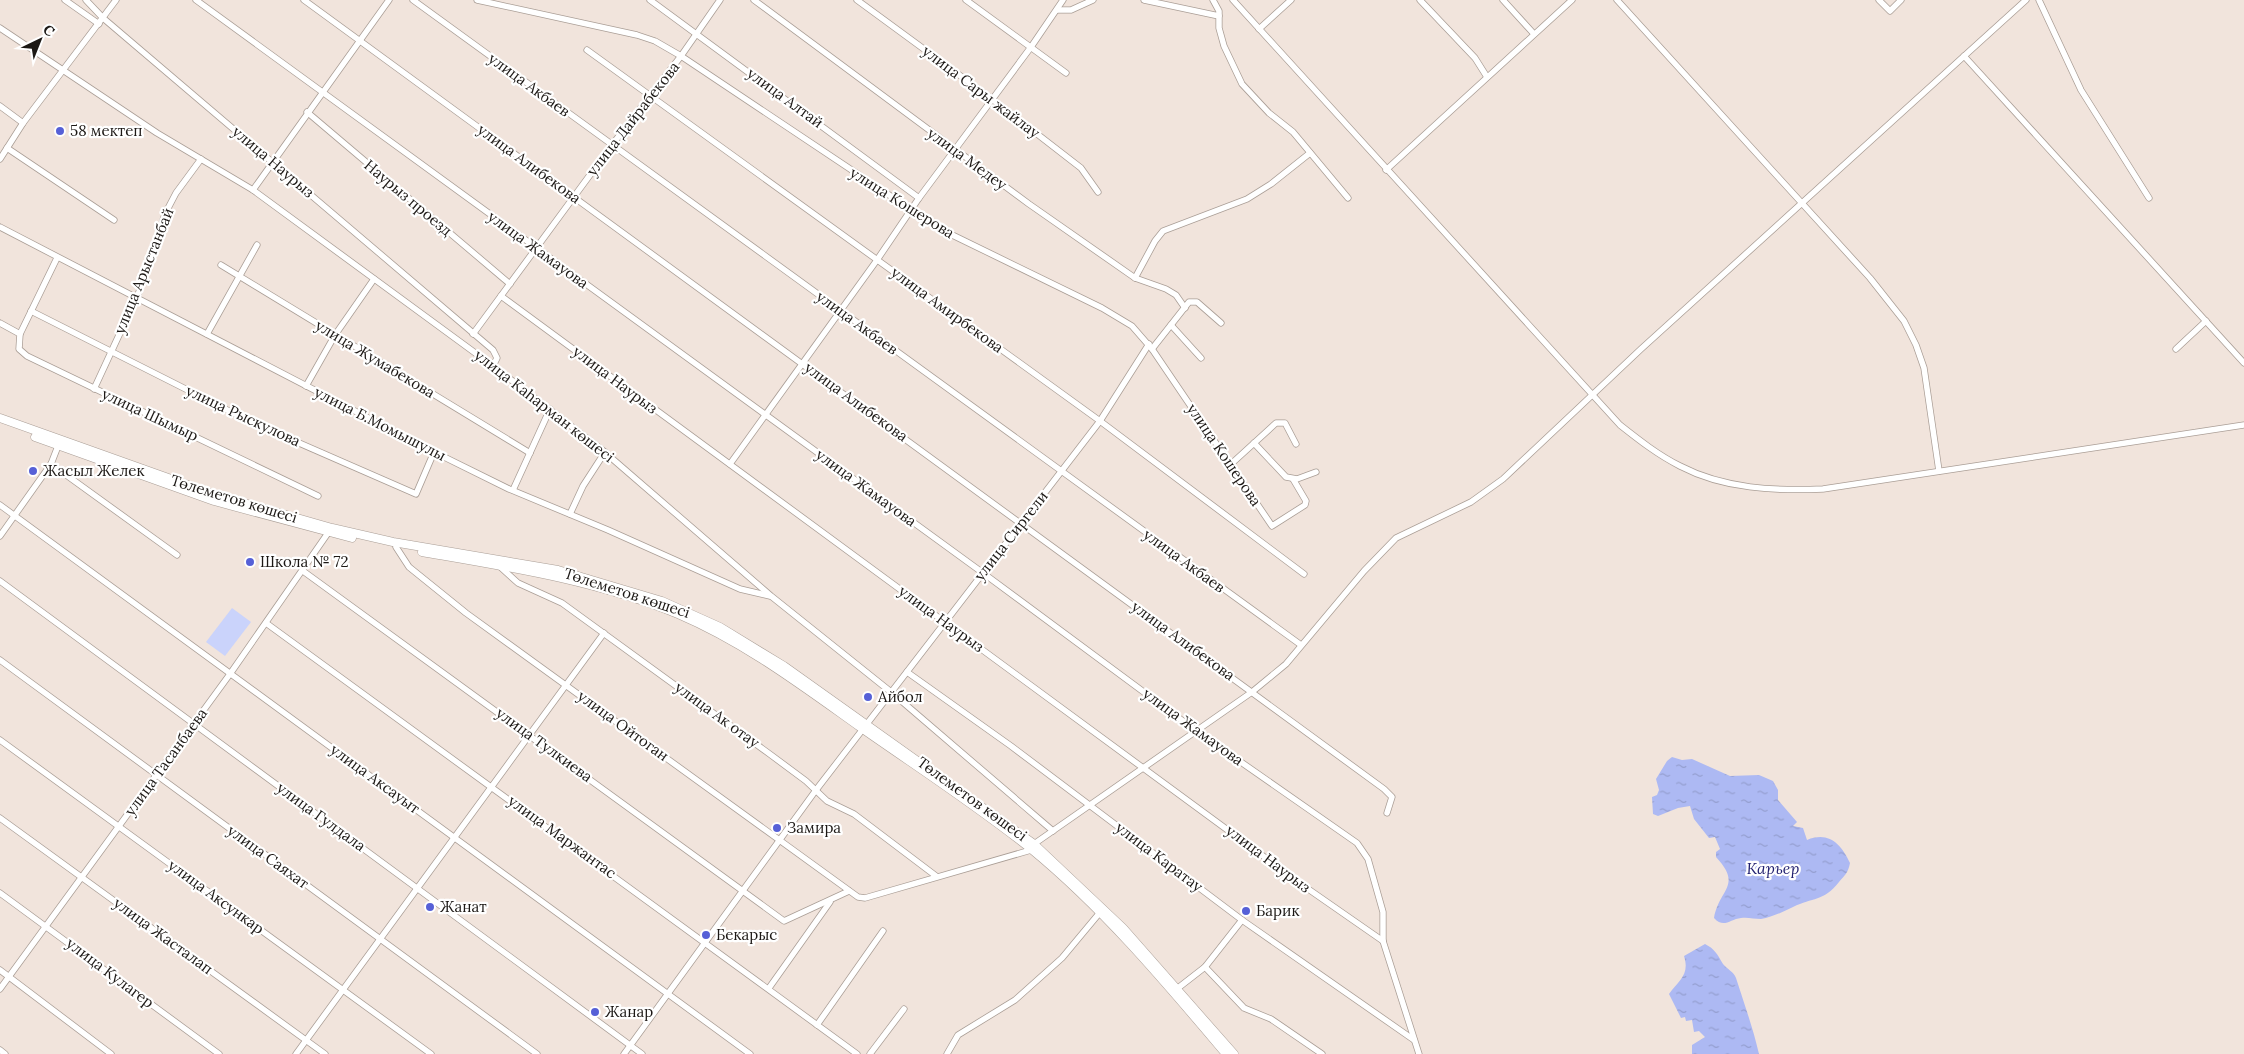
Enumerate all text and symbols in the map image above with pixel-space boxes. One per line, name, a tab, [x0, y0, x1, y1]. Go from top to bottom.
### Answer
north arrow	[15, 15, 65, 65]
text: С	[39, 21, 59, 41]
street label: улица Сары жайлау	[919, 41, 1044, 142]
street label: улица Акбаев	[485, 49, 574, 121]
street label: улица Дайрабекова	[582, 58, 683, 180]
street label: улица Алтай	[743, 63, 827, 132]
street label: улица Алибекова	[474, 120, 585, 208]
place label: 58 мектеп	[70, 121, 143, 140]
street label: улица Наурыз	[228, 122, 318, 201]
street label: улица Медеу	[924, 123, 1011, 194]
marker: 58 мектеп	[54, 125, 66, 137]
street label: Наурыз проезд	[361, 155, 456, 240]
street label: улица Кошерова	[846, 163, 958, 242]
street label: улица Арыстанбай	[110, 205, 178, 337]
street label: улица Жамауова	[484, 207, 593, 293]
street label: улица Амирбекова	[887, 262, 1007, 357]
street label: улица Акбаев	[813, 287, 902, 359]
street label: улица Жумабекова	[312, 315, 439, 402]
street label: улица Наурыз	[569, 342, 661, 418]
street label: улица Каһарман көшесі	[471, 345, 618, 466]
street label: улица Алибекова	[801, 358, 912, 446]
street label: улица Рыскулова	[183, 381, 304, 451]
street label: улица Б.Момышулы	[311, 382, 449, 465]
street label: улица Шымыр	[99, 384, 202, 445]
street label: улица Кошерова	[1183, 400, 1266, 510]
street label: улица Жамауова	[812, 445, 921, 531]
place label: Жасыл Желек	[43, 461, 145, 480]
marker: Жасыл Желек	[27, 465, 39, 477]
street label: Төлеметов көшесі	[169, 470, 300, 527]
street label: улица Сиргели	[970, 487, 1052, 584]
street label: улица Акбаев	[1140, 525, 1229, 597]
place label: Школа № 72	[260, 552, 349, 571]
marker: Школа № 72	[244, 556, 256, 568]
street label: Төлеметов көшесі	[562, 563, 693, 622]
street label: улица Наурыз	[895, 581, 988, 656]
street label: улица Алибекова	[1128, 597, 1239, 685]
street label: улица Ак отау	[671, 677, 763, 752]
street label: улица Жамауова	[1139, 684, 1248, 770]
street label: улица Ойтоган	[574, 686, 673, 765]
place label: Айбол	[877, 687, 923, 706]
marker: Айбол	[862, 691, 874, 703]
street label: улица Тулкиева	[492, 703, 596, 786]
street label: улица Тасанбаева	[120, 704, 211, 819]
street label: улица Аксауыт	[327, 740, 424, 818]
street label: Төлеметов көшесі	[914, 752, 1031, 845]
street label: улица Гулдала	[273, 778, 370, 855]
street label: улица Маржантас	[504, 791, 620, 882]
place label: Замира	[787, 818, 841, 837]
street label: улица Каратау	[1112, 818, 1207, 896]
street label: улица Саяхат	[224, 821, 313, 893]
street label: улица Наурыз	[1222, 821, 1314, 897]
marker: Замира	[771, 822, 783, 834]
street label: улица Аксункар	[164, 855, 268, 938]
water label: Карьер	[1746, 858, 1800, 878]
street label: улица Жасталап	[110, 893, 217, 978]
place label: Жанат	[440, 897, 487, 916]
marker: Жанат	[424, 901, 436, 913]
place label: Барик	[1256, 901, 1300, 920]
marker: Барик	[1240, 905, 1252, 917]
place label: Бекарыс	[716, 925, 777, 944]
marker: Бекарыс	[700, 929, 712, 941]
street label: улица Кулагер	[63, 933, 158, 1012]
place label: Жанар	[605, 1002, 653, 1021]
marker: Жанар	[589, 1006, 601, 1018]

